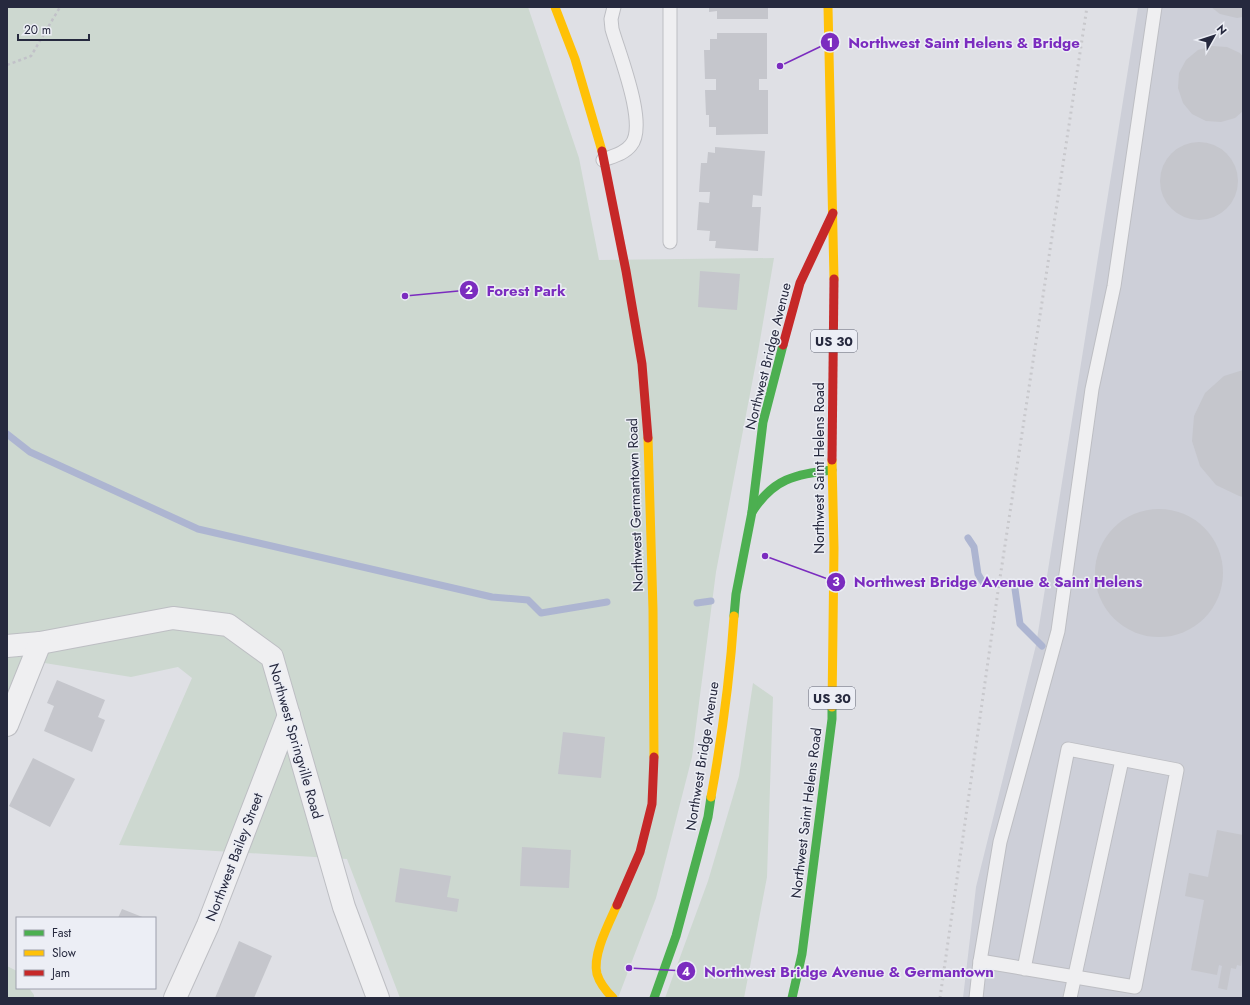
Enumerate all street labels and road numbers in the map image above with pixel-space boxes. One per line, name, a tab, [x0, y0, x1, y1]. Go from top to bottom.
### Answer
street label: Northwest Bridge Avenue	[740, 280, 796, 432]
road number: US 30	[811, 330, 857, 352]
street label: Northwest Saint Helens Road	[809, 382, 829, 554]
street label: Northwest Germantown Road	[622, 418, 648, 592]
street label: Northwest Springville Road	[264, 661, 328, 821]
street label: Northwest Bridge Avenue	[680, 680, 724, 832]
road number: US 30	[809, 687, 855, 709]
street label: Northwest Saint Helens Road	[786, 727, 826, 899]
street label: Northwest Bailey Street	[200, 789, 268, 924]

